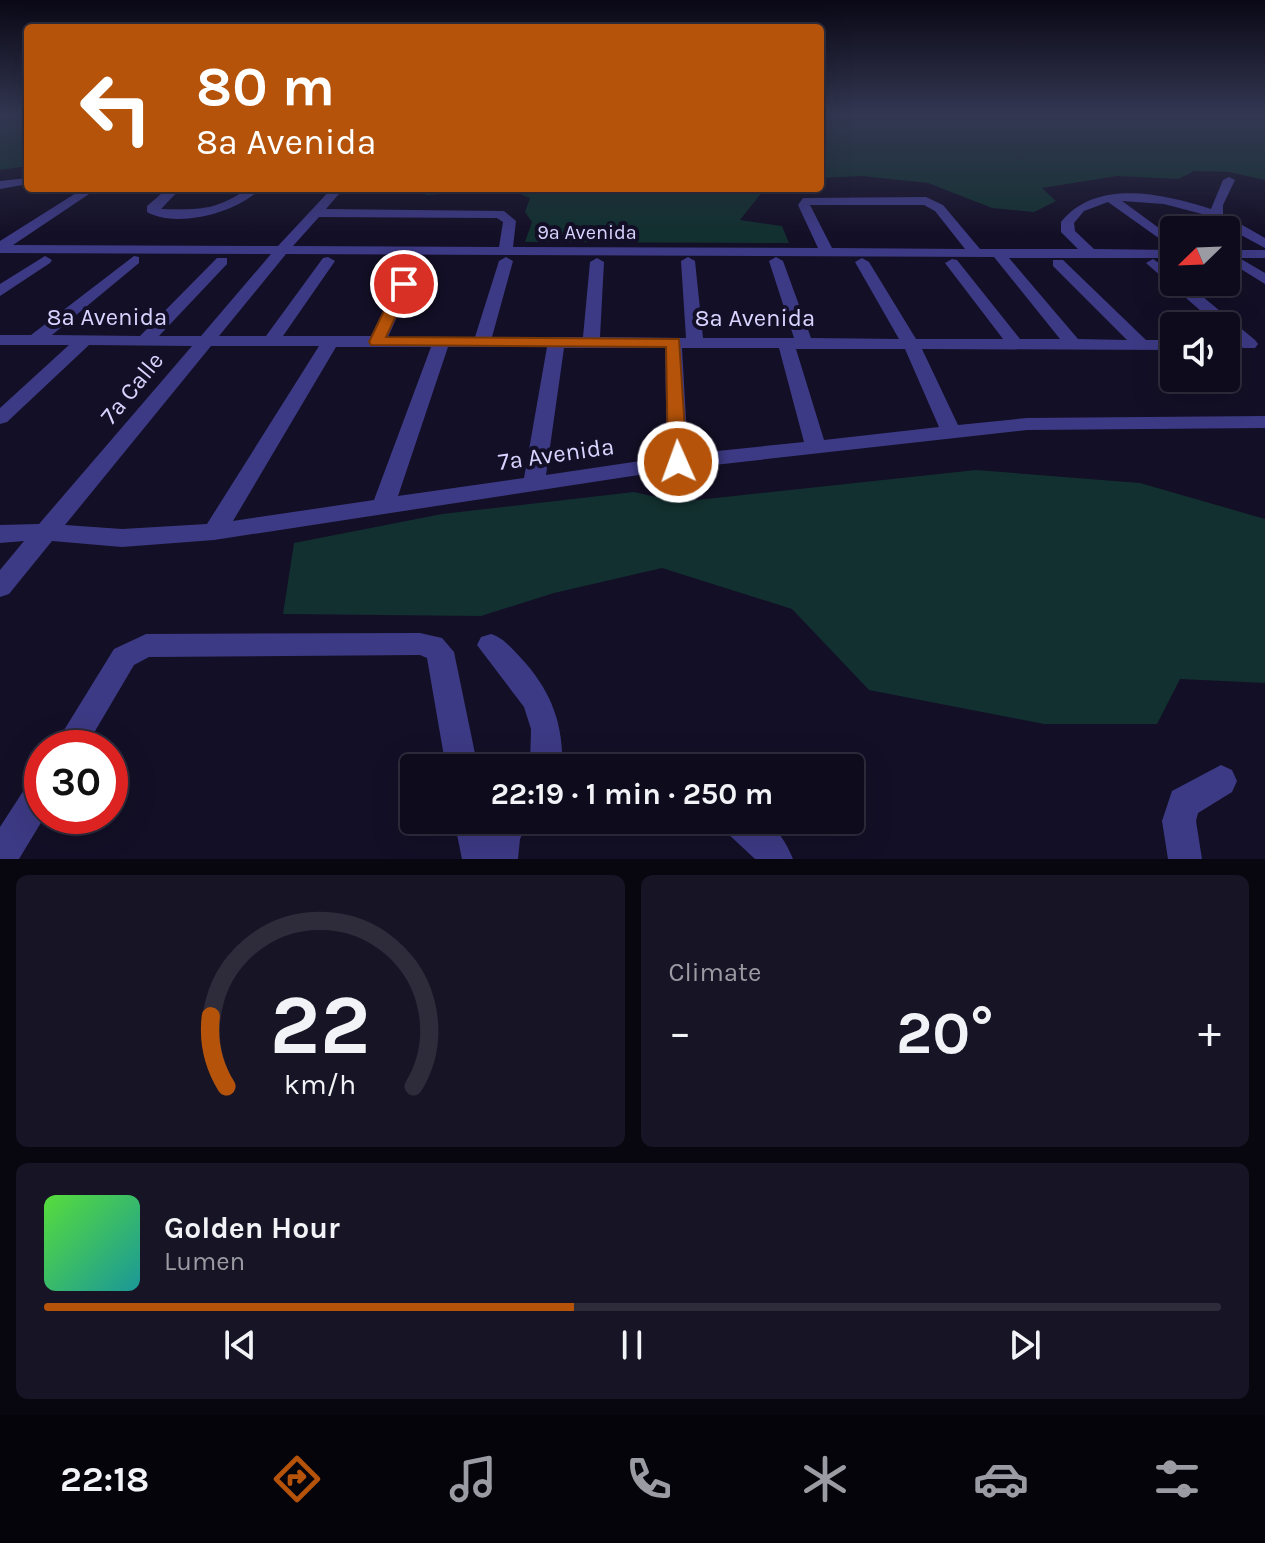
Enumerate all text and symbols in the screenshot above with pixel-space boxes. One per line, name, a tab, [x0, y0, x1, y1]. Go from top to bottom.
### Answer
text: 80 m	[196, 54, 335, 119]
icon: left	[64, 56, 168, 160]
text: 8a Avenida	[196, 121, 377, 163]
north arrow	[1160, 216, 1240, 296]
map controls	[1160, 216, 1240, 392]
street label: 9a Avenida	[537, 221, 637, 244]
pin	[370, 250, 438, 318]
icon: arrive	[382, 262, 426, 306]
street label: 8a Avenida	[47, 303, 167, 331]
street label: 8a Avenida	[695, 304, 815, 332]
button: sound	[1160, 312, 1240, 392]
street label: 7a Calle	[95, 347, 169, 429]
position arrow	[636, 420, 720, 504]
street label: 7a Avenida	[496, 432, 616, 476]
speed limit sign: 30	[24, 730, 128, 834]
text: 22:19 · 1 min · 250 m	[491, 776, 773, 812]
text: Climate	[669, 957, 761, 988]
text: 22	[270, 977, 371, 1074]
text: 20°	[896, 998, 994, 1068]
text: −	[669, 1007, 692, 1058]
text: +	[1198, 1007, 1221, 1058]
text: km/h	[284, 1068, 356, 1101]
text: Golden Hour	[164, 1210, 340, 1246]
text: Lumen	[164, 1246, 245, 1277]
icon: previous	[218, 1323, 262, 1367]
icon: pause	[610, 1323, 654, 1367]
icon: next	[1003, 1323, 1047, 1367]
icon: directions	[269, 1451, 325, 1507]
icon: music	[445, 1451, 501, 1507]
icon: phone	[621, 1451, 677, 1507]
icon: climate	[797, 1451, 853, 1507]
icon: car	[973, 1451, 1029, 1507]
icon: filters	[1149, 1451, 1205, 1507]
text: 22:18	[60, 1458, 149, 1500]

